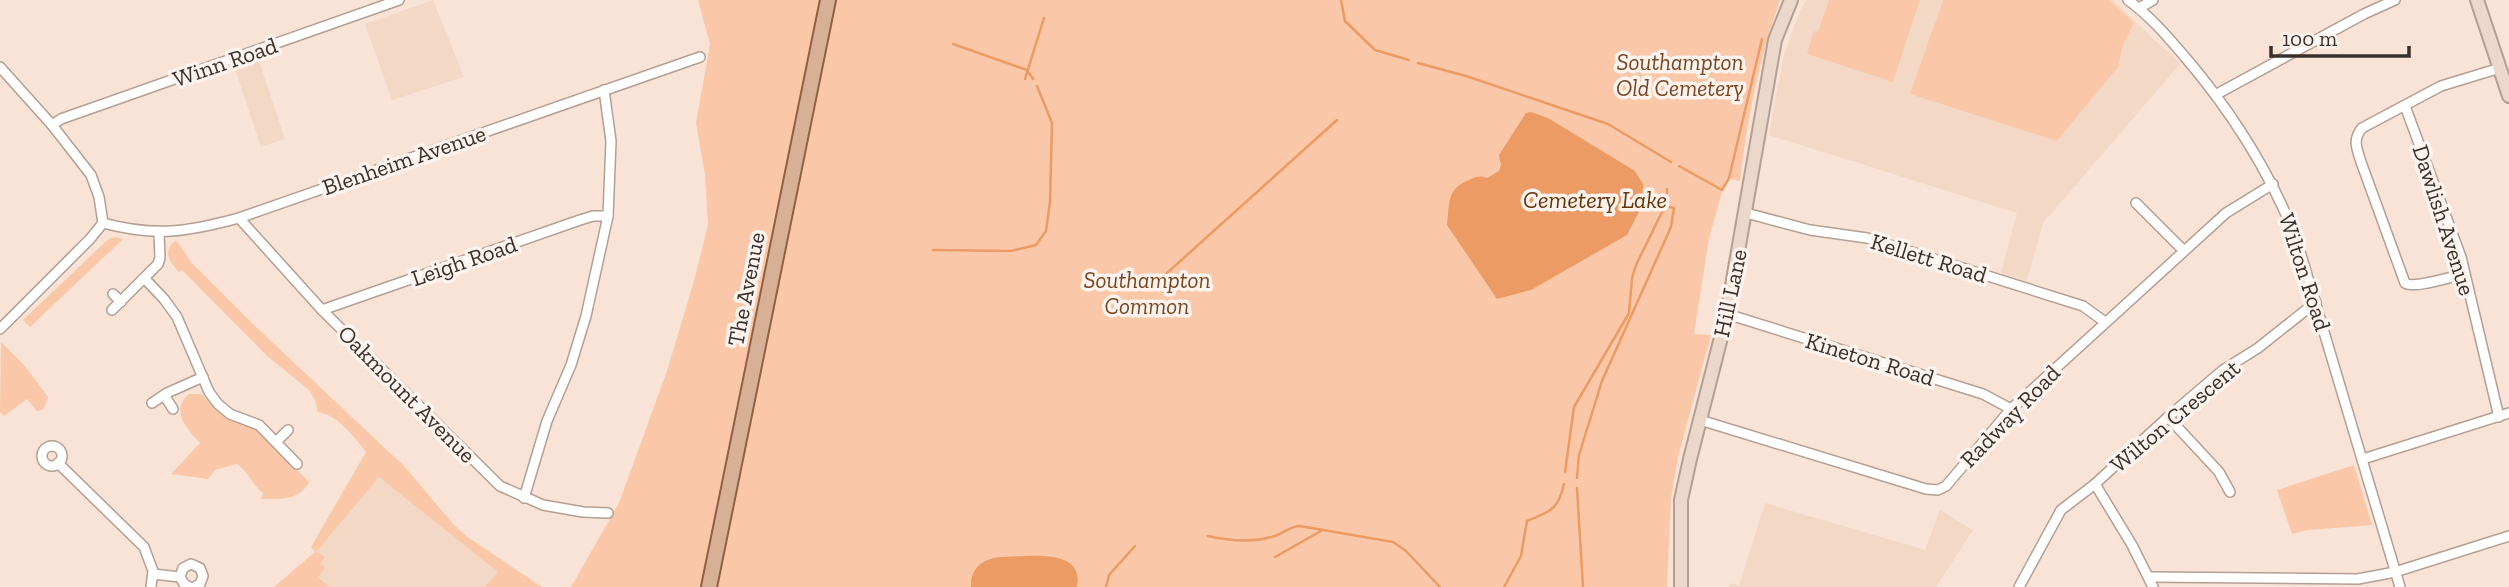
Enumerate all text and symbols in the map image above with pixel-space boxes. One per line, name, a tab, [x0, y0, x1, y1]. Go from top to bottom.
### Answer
scale bar	[2271, 14, 2409, 58]
text: 100 m	[2282, 26, 2337, 51]
street label: Winn Road	[169, 31, 281, 93]
park label: Southampton Old Cemetery	[1616, 48, 1744, 102]
street label: Blenheim Avenue	[318, 119, 490, 201]
street label: Dawlish Avenue	[2406, 141, 2482, 299]
water label: Cemetery Lake	[1523, 185, 1667, 214]
street label: Wilton Road	[2273, 210, 2337, 335]
street label: Kellett Road	[1868, 227, 1991, 289]
street label: Leigh Road	[408, 230, 521, 292]
street label: The Avenue	[721, 230, 771, 348]
street label: Hill Lane	[1707, 247, 1753, 339]
park label: Southampton Common	[1083, 266, 1211, 320]
street label: Oakmount Avenue	[332, 319, 482, 469]
street label: Kineton Road	[1802, 326, 1938, 392]
street label: Wilton Crescent	[2104, 353, 2246, 478]
street label: Radway Road	[1954, 359, 2066, 473]

